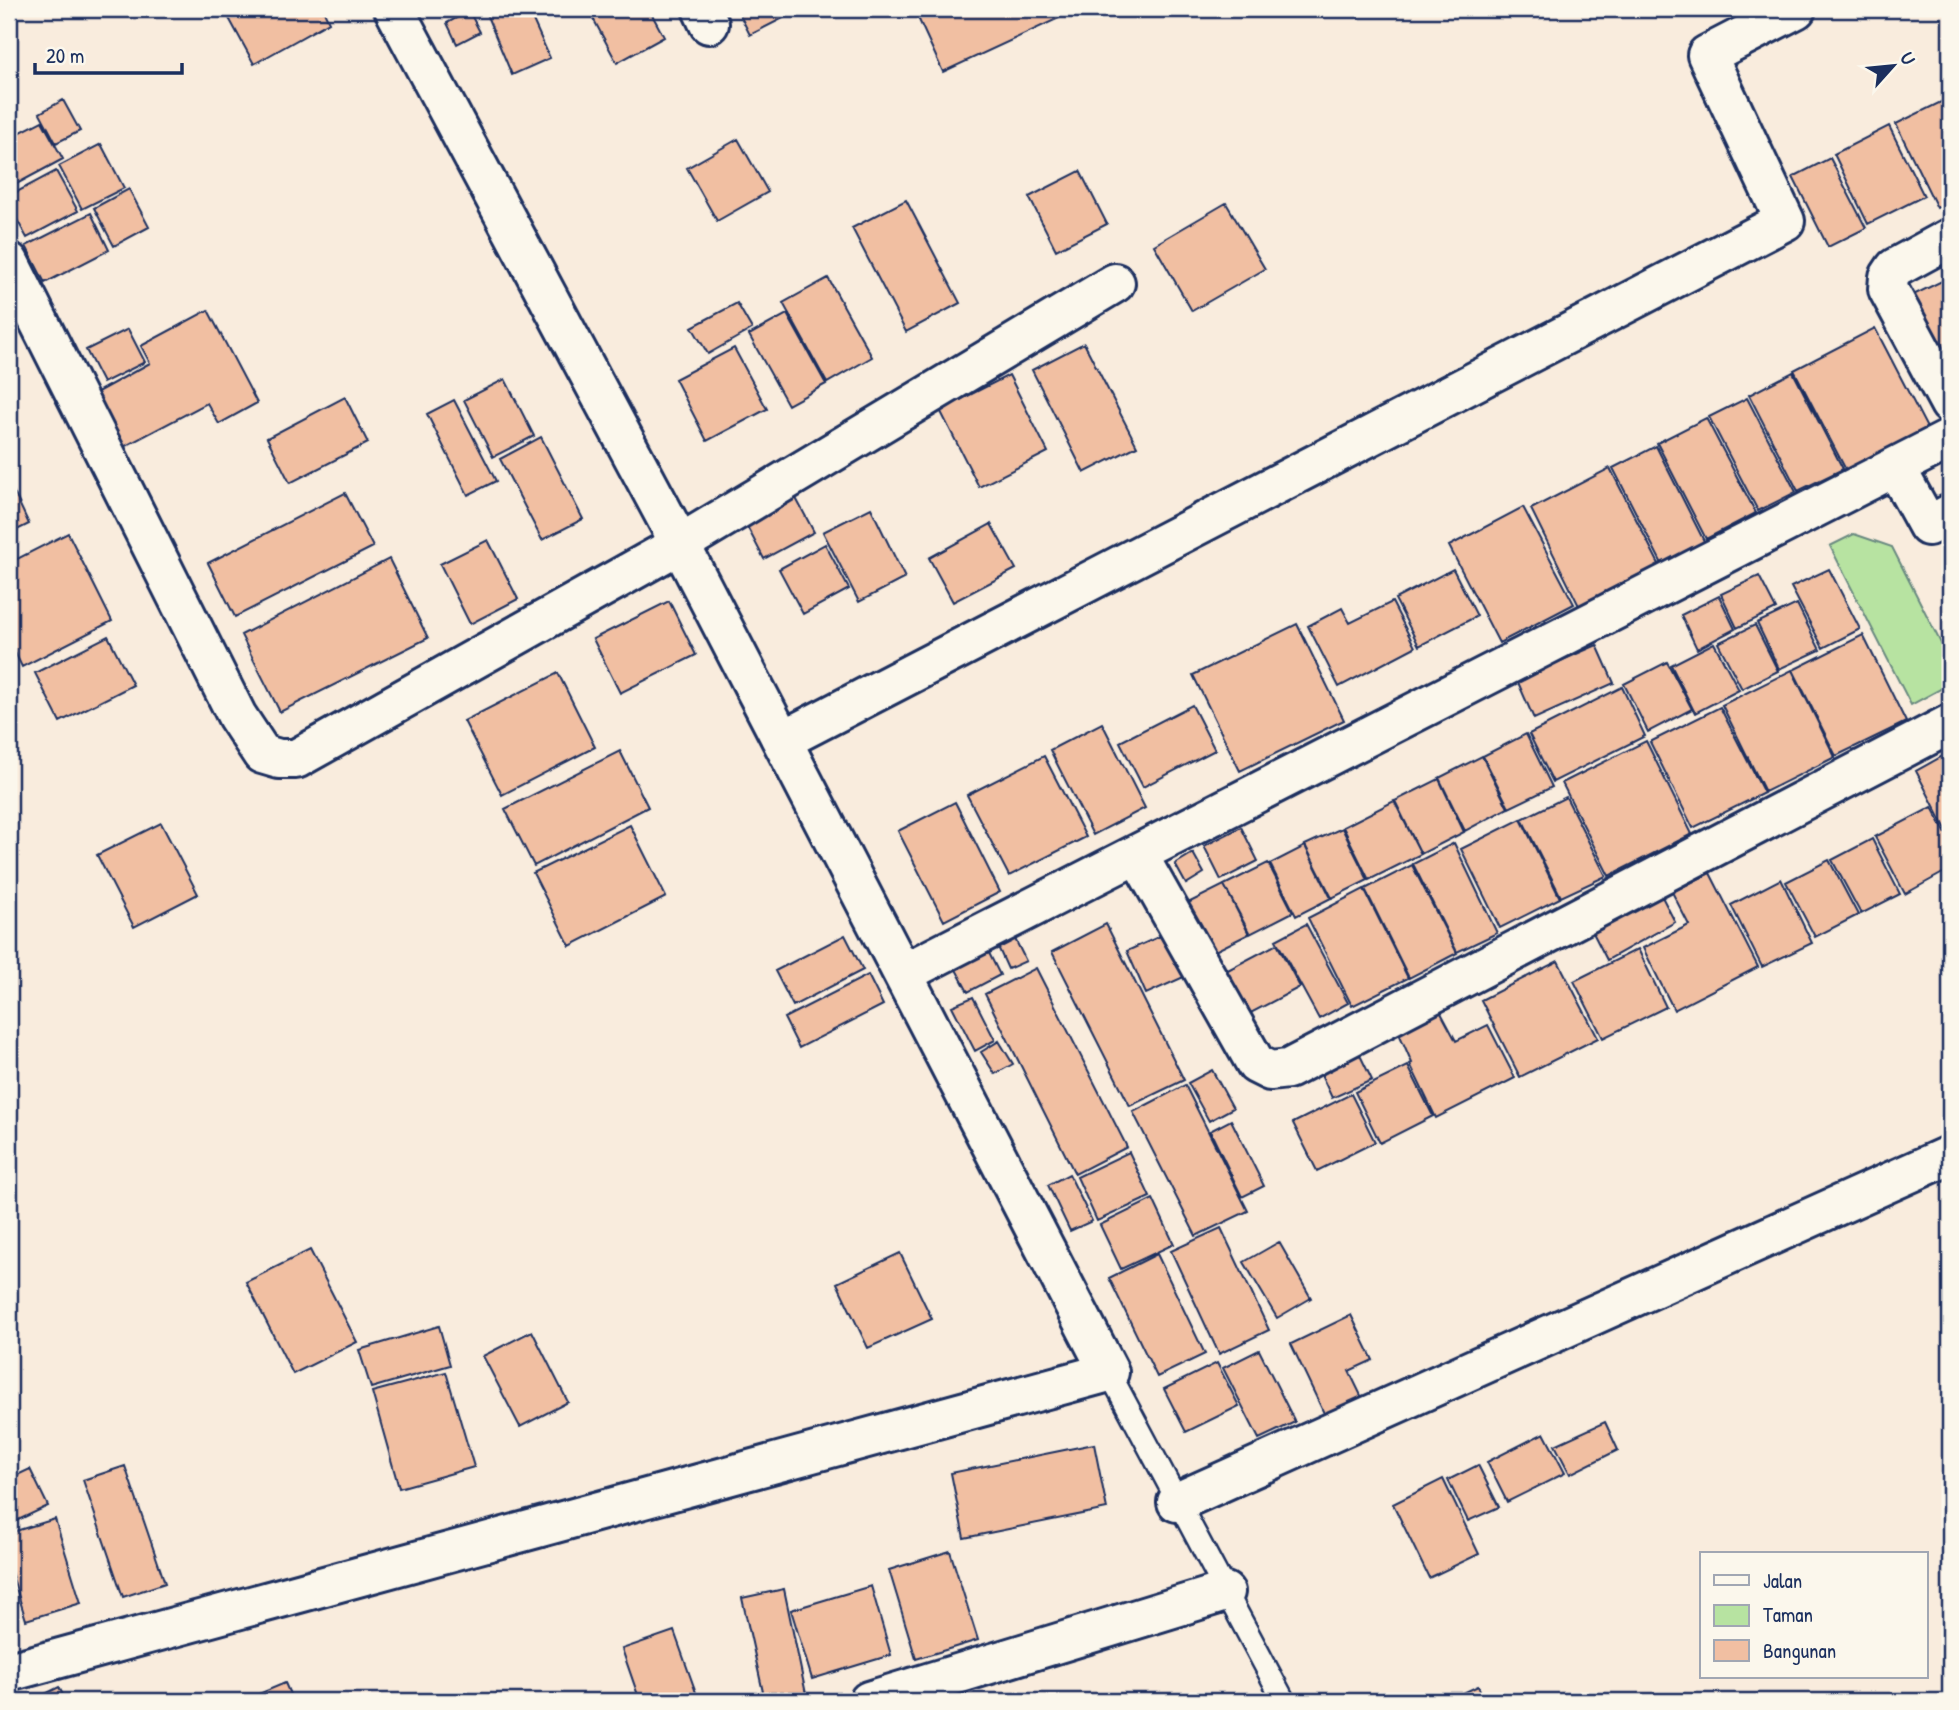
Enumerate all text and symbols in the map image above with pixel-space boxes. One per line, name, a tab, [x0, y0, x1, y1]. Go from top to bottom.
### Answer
scale bar	[35, 32, 182, 76]
north arrow	[1857, 32, 1927, 102]
text: 20 m	[46, 41, 84, 70]
text: U	[1894, 48, 1922, 69]
legend	[1700, 1552, 1927, 1678]
text: Jalan	[1763, 1566, 1802, 1595]
text: Taman	[1763, 1600, 1813, 1629]
text: Bangunan	[1763, 1636, 1836, 1665]

